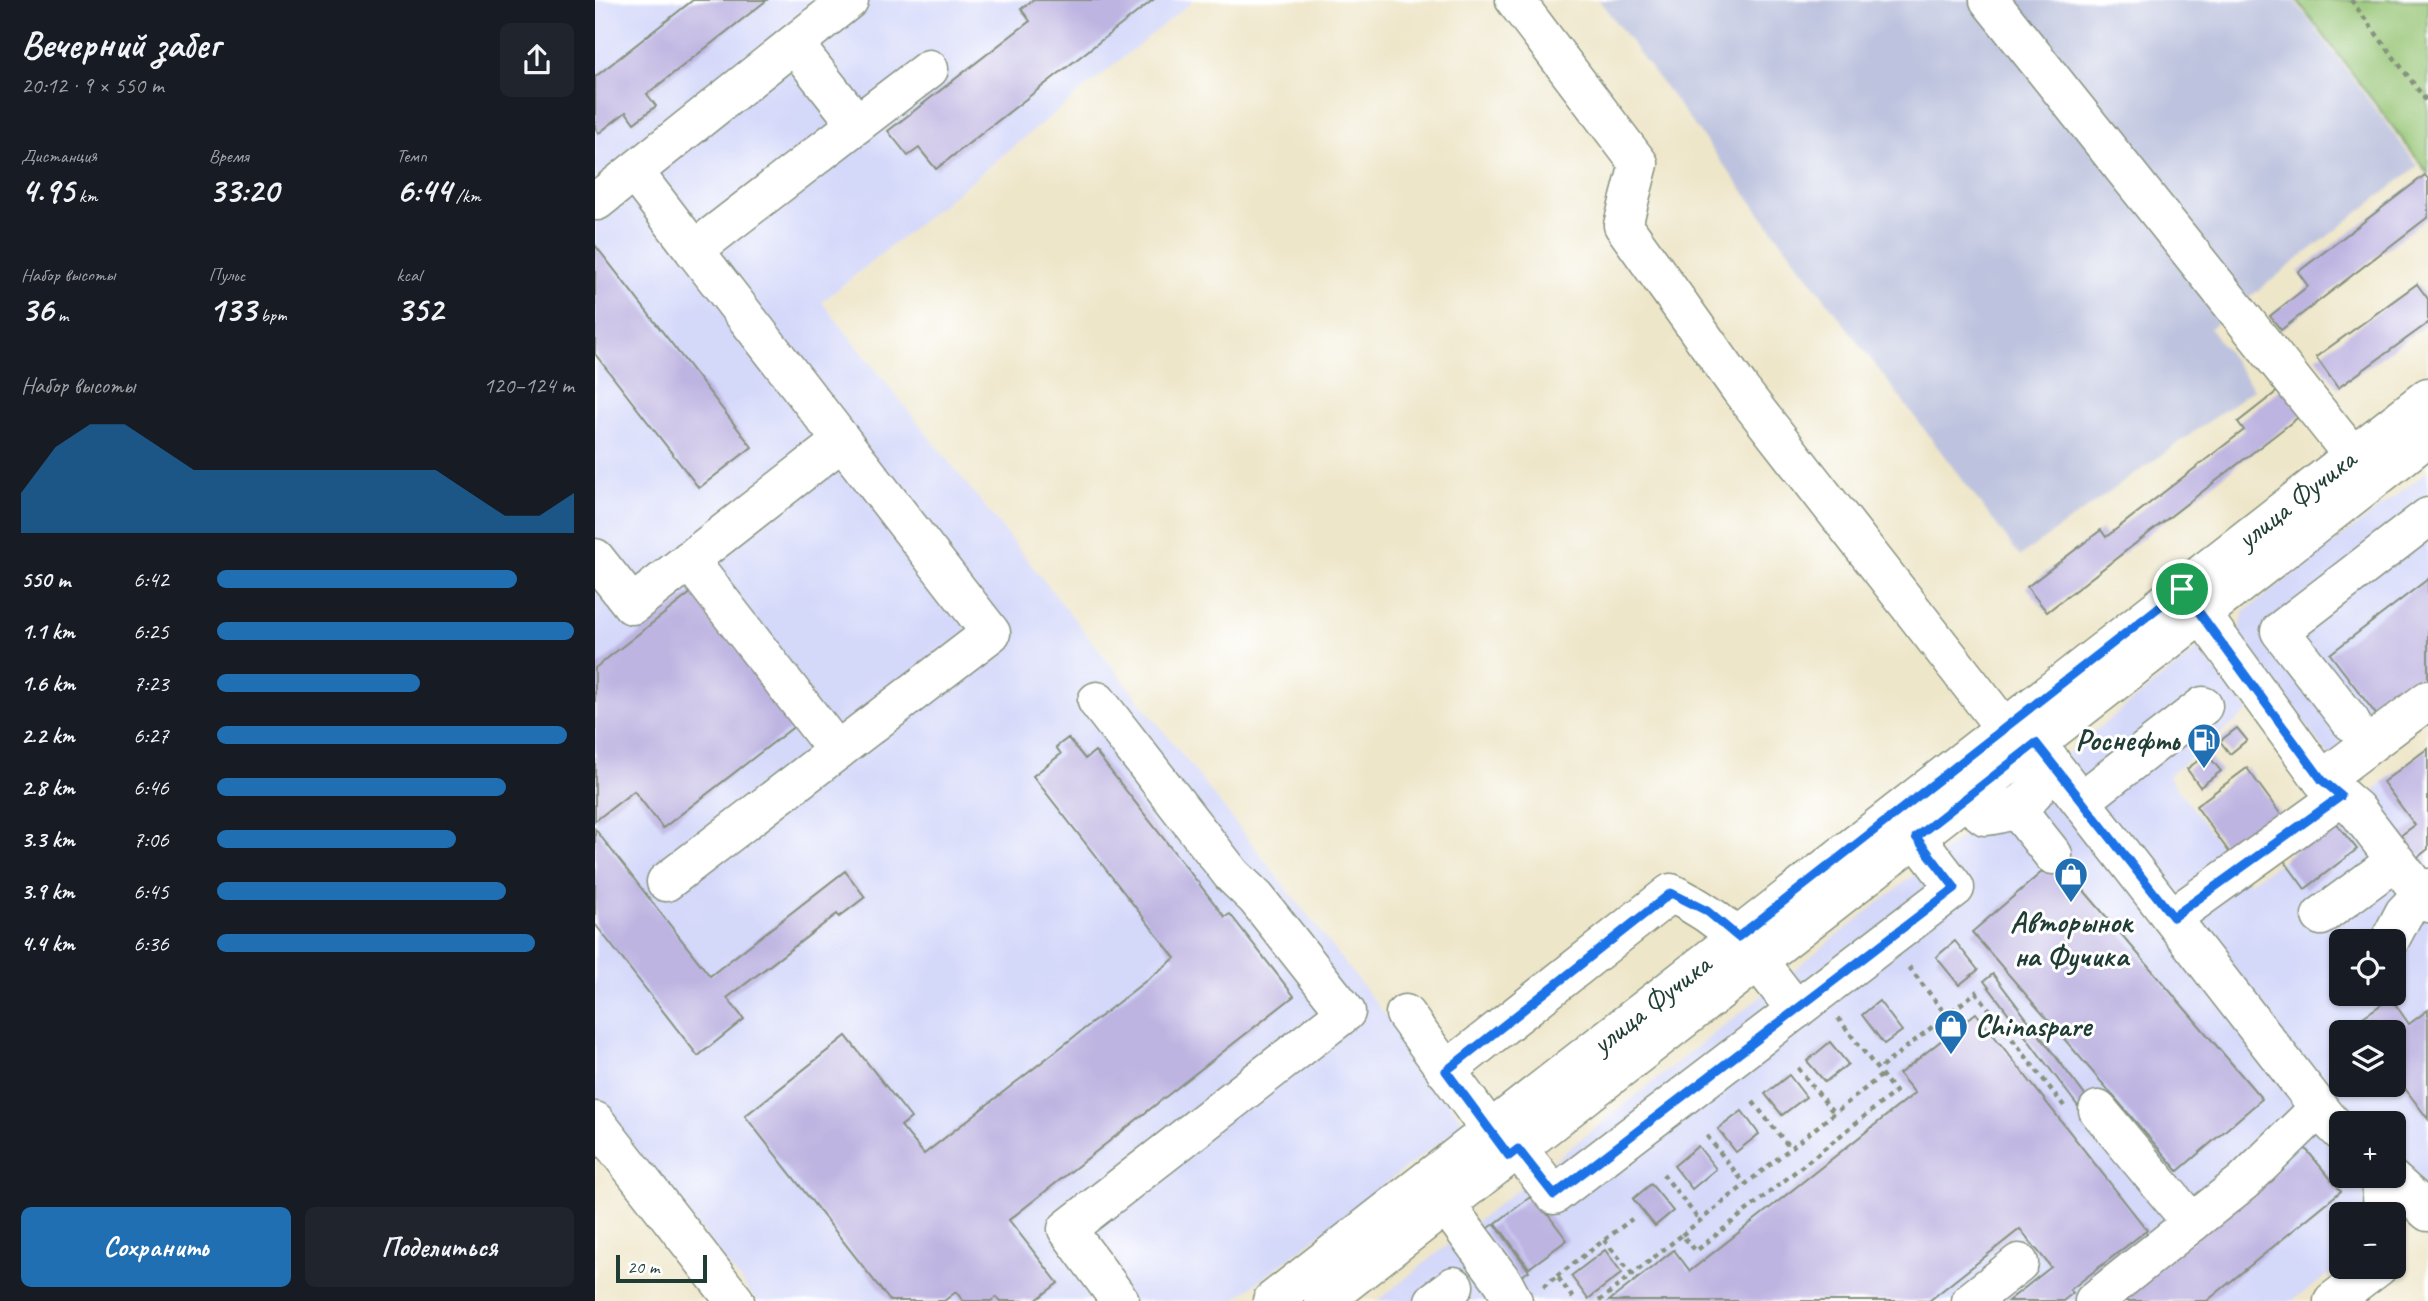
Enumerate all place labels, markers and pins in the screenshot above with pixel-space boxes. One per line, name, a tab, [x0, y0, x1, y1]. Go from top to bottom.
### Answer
pin	[2152, 559, 2212, 619]
place label: Роснефть	[2076, 721, 2181, 759]
fuel station icon: Роснефть	[2185, 721, 2223, 770]
shop icon: Авторынок на Фучика	[2052, 855, 2090, 904]
place label: Авторынок на Фучика	[2010, 903, 2134, 976]
shop icon: Chinaspare	[1932, 1007, 1970, 1056]
place label: Chinaspare	[1975, 1007, 2094, 1045]

